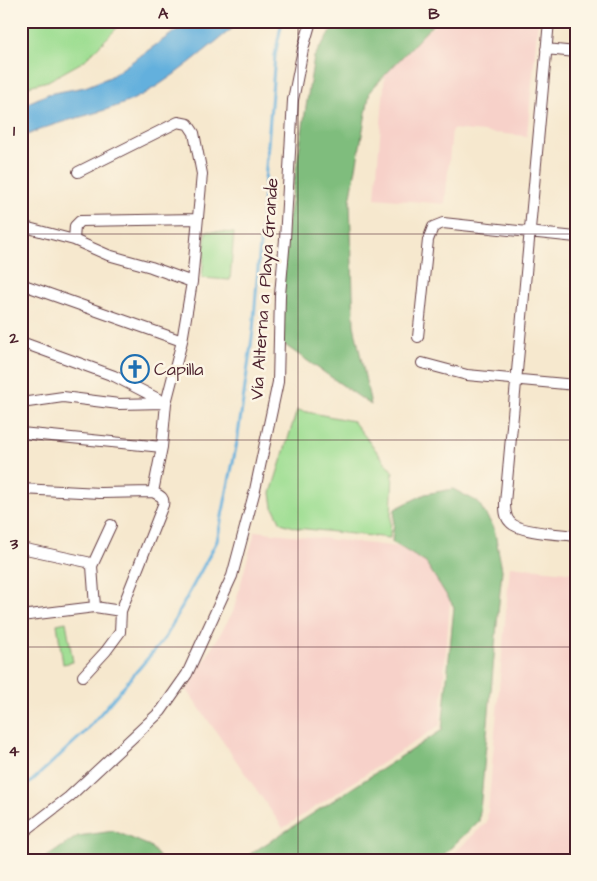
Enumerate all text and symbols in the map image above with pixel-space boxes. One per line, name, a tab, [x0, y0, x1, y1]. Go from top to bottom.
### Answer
text: A	[158, 3, 169, 25]
text: B	[428, 3, 440, 25]
text: 1	[13, 120, 16, 142]
street label: Vía Alterna a Playa Grande	[244, 177, 286, 401]
text: 2	[8, 327, 19, 349]
church icon: Capilla	[120, 354, 150, 384]
place label: Capilla	[154, 357, 203, 382]
text: 3	[9, 533, 19, 555]
text: 4	[9, 740, 20, 762]

